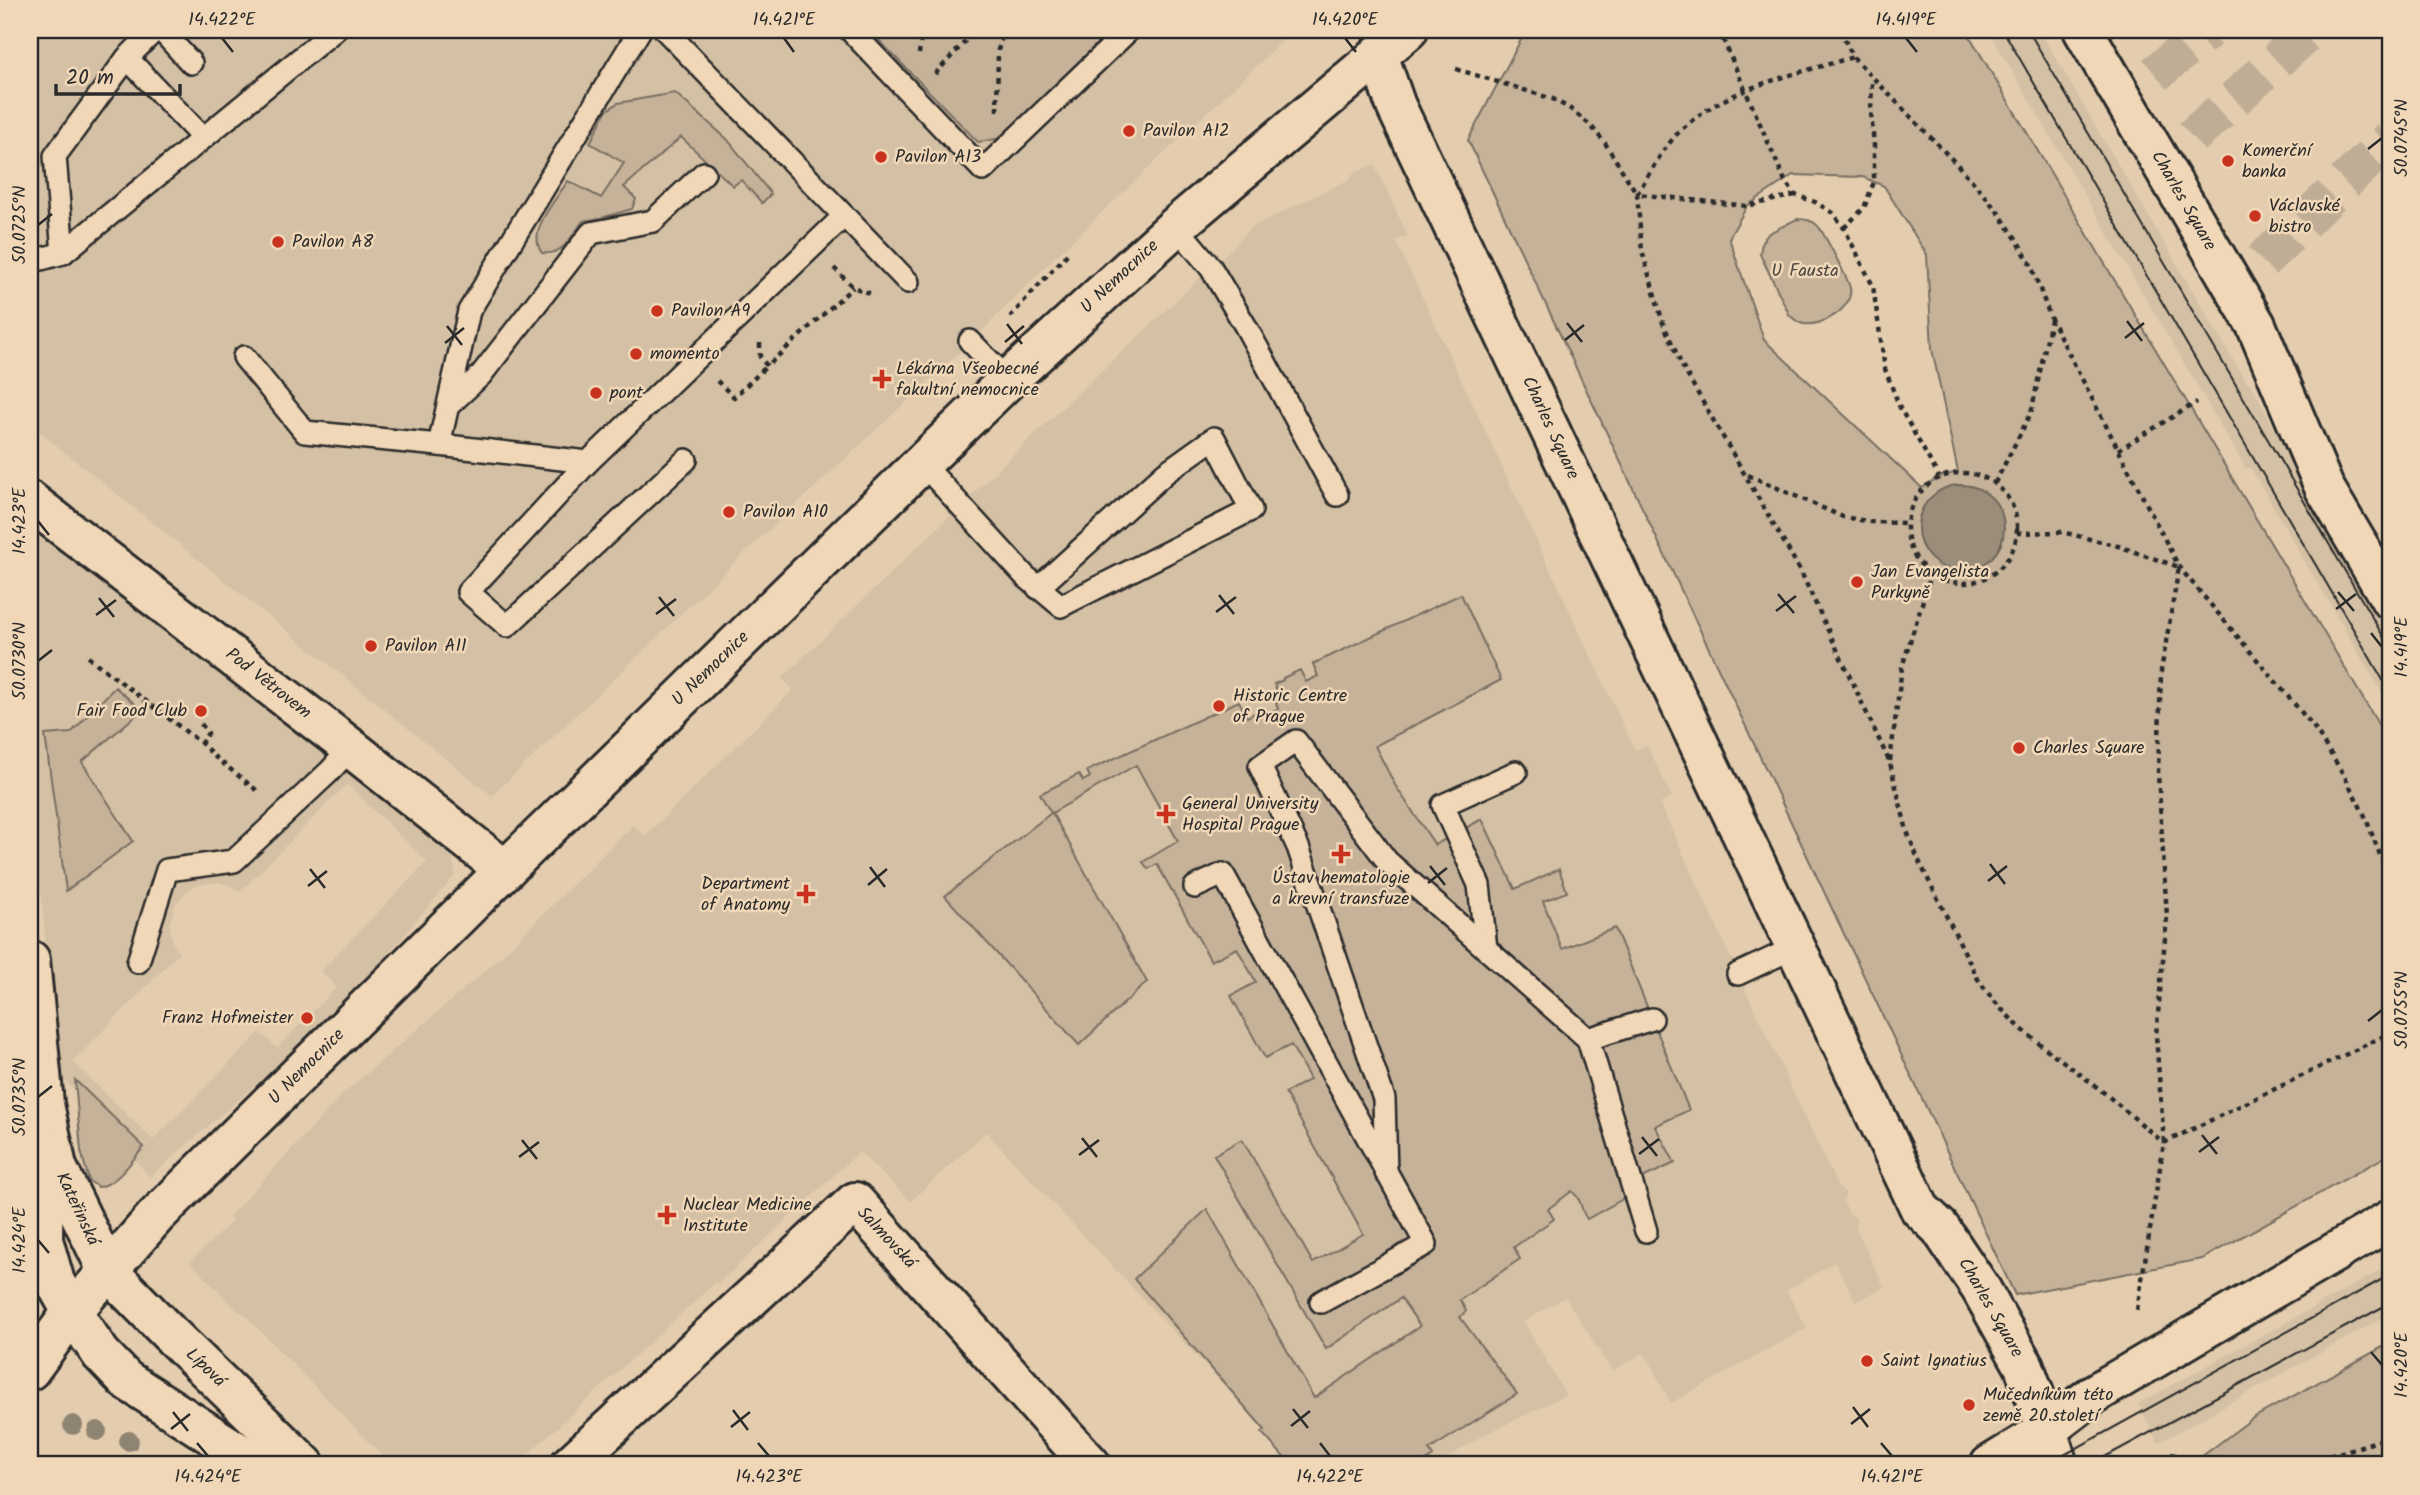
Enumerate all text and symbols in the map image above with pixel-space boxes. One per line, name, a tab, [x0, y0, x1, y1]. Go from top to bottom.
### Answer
text: 14.422°E	[188, 6, 256, 35]
text: 14.421°E	[753, 6, 816, 35]
text: 14.420°E	[1312, 6, 1378, 35]
text: 14.419°E	[1876, 6, 1937, 35]
scale bar	[56, 52, 180, 96]
text: 20 m	[66, 62, 114, 95]
text: 50.0745°N	[2388, 99, 2417, 177]
place label: Pavilon A12	[1143, 117, 1230, 146]
marker: Pavilon A12	[1121, 123, 1137, 139]
place label: Komerční banka	[2242, 137, 2314, 187]
place label: Pavilon A13	[895, 143, 981, 172]
street label: Charles Square	[2143, 145, 2223, 257]
marker: Pavilon A13	[873, 149, 889, 165]
marker: Komerční banka	[2220, 153, 2236, 169]
text: 50.0725°N	[6, 186, 35, 264]
place label: Václavské bistro	[2269, 192, 2341, 242]
marker: Václavské bistro	[2247, 208, 2263, 224]
place label: Pavilon A8	[292, 228, 373, 257]
street label: U Nemocnice	[1074, 233, 1166, 321]
marker: Pavilon A8	[270, 234, 286, 250]
park label: U Fausta	[1771, 257, 1839, 286]
place label: Pavilon A9	[671, 297, 750, 326]
marker: Pavilon A9	[649, 303, 665, 319]
place label: momento	[650, 340, 720, 369]
marker: momento	[628, 346, 644, 362]
place label: Lékárna Všeobecné fakultní nemocnice	[896, 355, 1040, 405]
marker: Lékárna Všeobecné fakultní nemocnice	[874, 371, 890, 387]
street label: Charles Square	[1513, 371, 1587, 485]
place label: pont	[609, 379, 644, 408]
marker: pont	[588, 385, 604, 401]
text: 14.423°E	[6, 487, 35, 555]
place label: Pavilon A10	[743, 498, 828, 527]
marker: Pavilon A10	[721, 504, 737, 520]
place label: Jan Evangelista Purkyně	[1871, 558, 1989, 608]
marker: Jan Evangelista Purkyně	[1849, 574, 1865, 590]
text: 14.419°E	[2388, 616, 2417, 677]
text: 50.0730°N	[6, 622, 35, 700]
street label: U Nemocnice	[665, 624, 757, 714]
place label: Pavilon A11	[385, 632, 467, 661]
marker: Pavilon A11	[363, 638, 379, 654]
street label: Pod Větrovem	[219, 641, 317, 727]
place label: Historic Centre of Prague	[1233, 682, 1347, 732]
place label: Fair Food Club	[76, 697, 188, 726]
marker: Historic Centre of Prague	[1211, 698, 1227, 714]
marker: Fair Food Club	[193, 703, 209, 719]
place label: Charles Square	[2033, 734, 2144, 763]
marker: Charles Square	[2011, 740, 2027, 756]
place label: General University Hospital Prague	[1182, 790, 1319, 840]
marker: General University Hospital Prague	[1156, 804, 1176, 824]
marker: Ústav hematologie a krevní transfuze	[1331, 844, 1351, 864]
place label: Ústav hematologie a krevní transfuze	[1272, 864, 1410, 914]
place label: Department of Anatomy	[701, 870, 791, 920]
marker: Department of Anatomy	[796, 884, 816, 904]
text: 50.0755°N	[2388, 971, 2417, 1049]
place label: Franz Hofmeister	[162, 1004, 294, 1033]
marker: Franz Hofmeister	[299, 1010, 315, 1026]
street label: U Nemocnice	[262, 1022, 352, 1112]
text: 50.0735°N	[6, 1058, 35, 1136]
street label: Kateřinská	[47, 1167, 107, 1252]
place label: Nuclear Medicine Institute	[683, 1191, 812, 1241]
street label: Salmovská	[849, 1200, 924, 1277]
marker: Nuclear Medicine Institute	[657, 1205, 677, 1225]
text: 14.424°E	[6, 1206, 35, 1273]
street label: Charles Square	[1950, 1252, 2030, 1364]
text: 14.420°E	[2388, 1332, 2417, 1398]
street label: Lípová	[178, 1341, 233, 1396]
place label: Saint Ignatius	[1881, 1347, 1987, 1376]
marker: Saint Ignatius	[1859, 1353, 1875, 1369]
place label: Mučedníkům této země 20.století	[1983, 1381, 2113, 1431]
marker: Mučedníkům této země 20.století	[1961, 1397, 1977, 1413]
text: 14.424°E	[175, 1463, 242, 1492]
text: 14.423°E	[735, 1463, 803, 1492]
text: 14.422°E	[1296, 1463, 1364, 1492]
text: 14.421°E	[1861, 1463, 1924, 1492]

